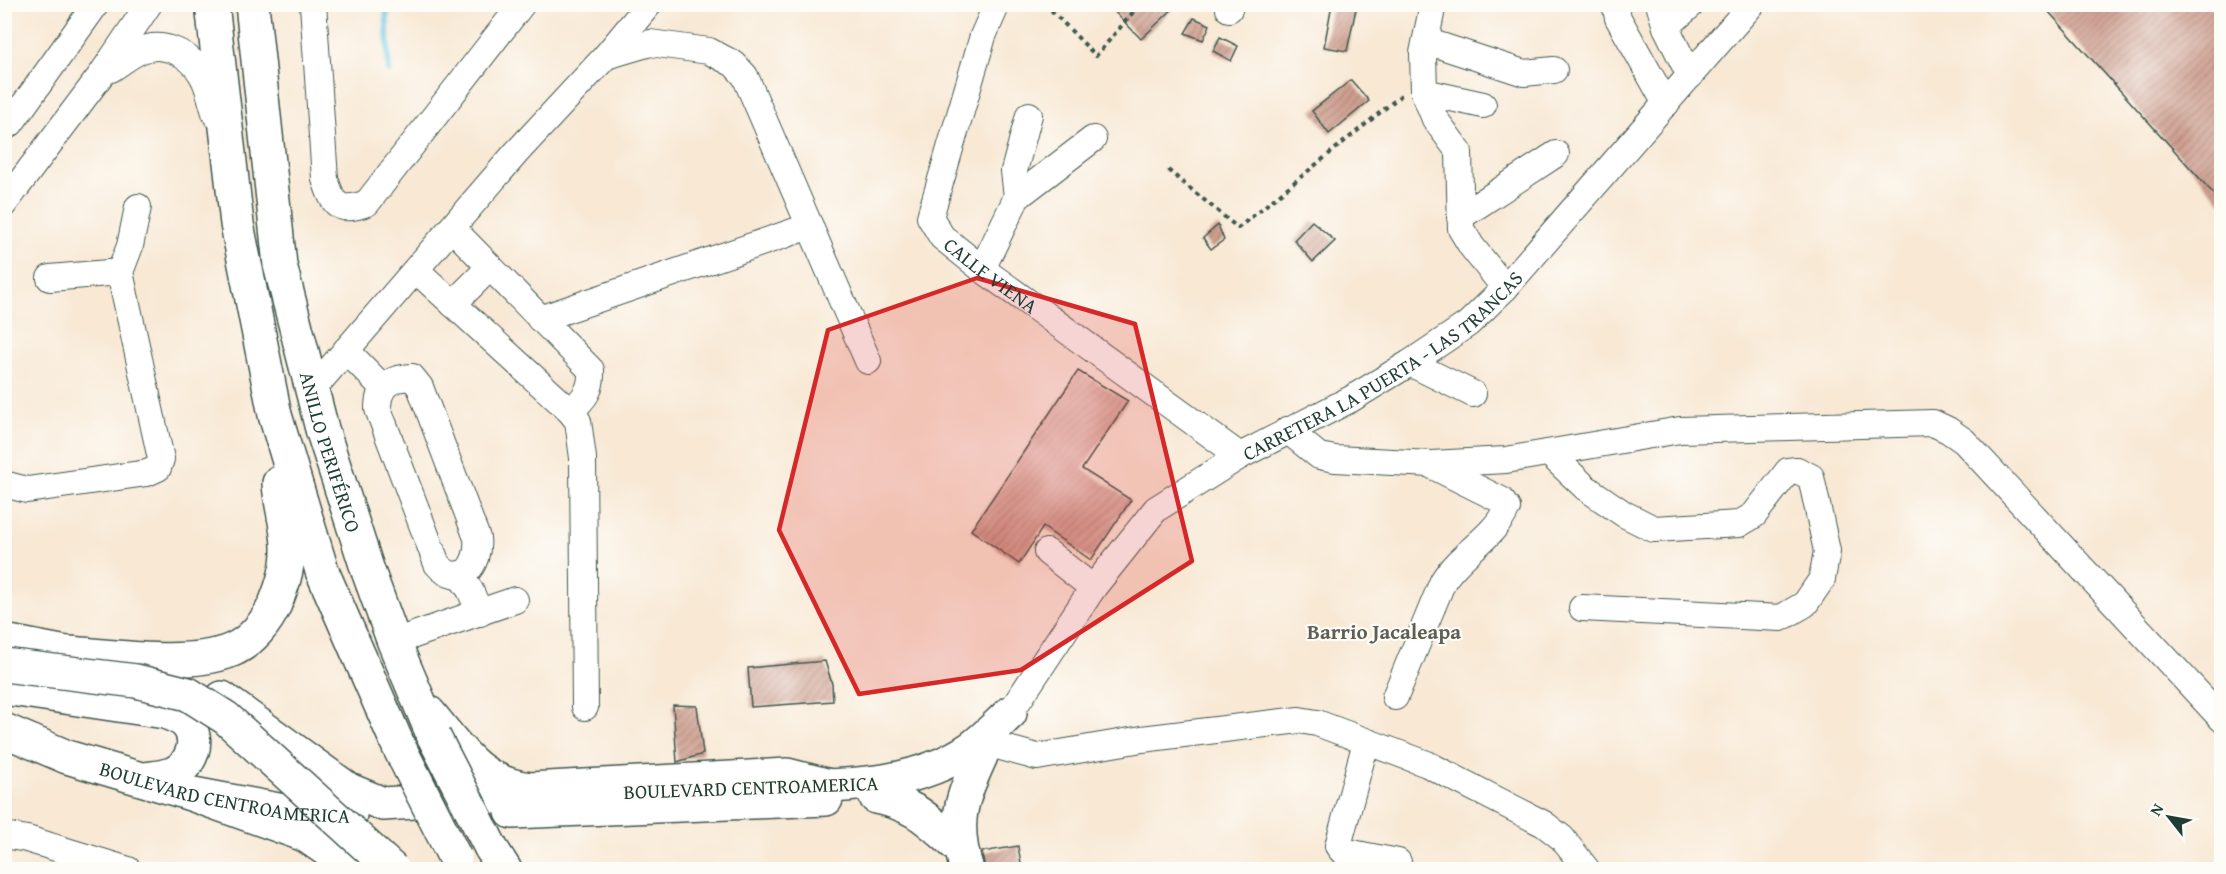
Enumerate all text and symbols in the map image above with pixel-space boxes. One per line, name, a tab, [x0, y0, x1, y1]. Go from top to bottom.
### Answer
street label: CALLE VIENA	[938, 230, 1044, 320]
street label: CARRETERA LA PUERTA - LAS TRANCAS	[1237, 264, 1529, 467]
street label: ANILLO PERIFÉRICO	[293, 368, 369, 536]
district label: Barrio Jacaleapa	[1307, 616, 1461, 647]
street label: BOULEVARD CENTROAMERICA	[96, 753, 351, 829]
street label: BOULEVARD CENTROAMERICA	[623, 768, 879, 806]
north arrow	[2139, 787, 2199, 847]
text: N	[2143, 798, 2169, 820]

